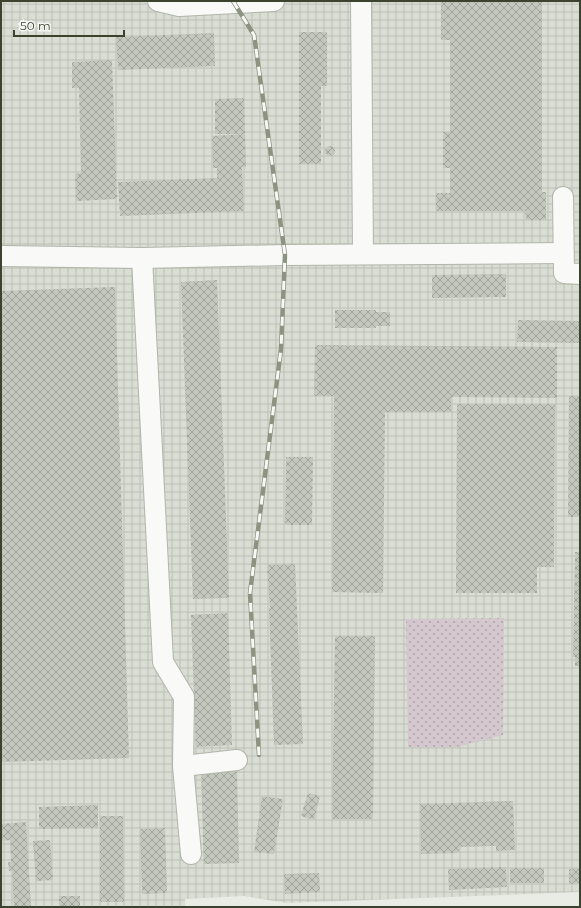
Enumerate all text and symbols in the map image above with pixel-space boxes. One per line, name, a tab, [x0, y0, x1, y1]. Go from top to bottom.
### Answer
scale bar	[14, 12, 124, 38]
text: 50 m	[20, 18, 51, 33]

